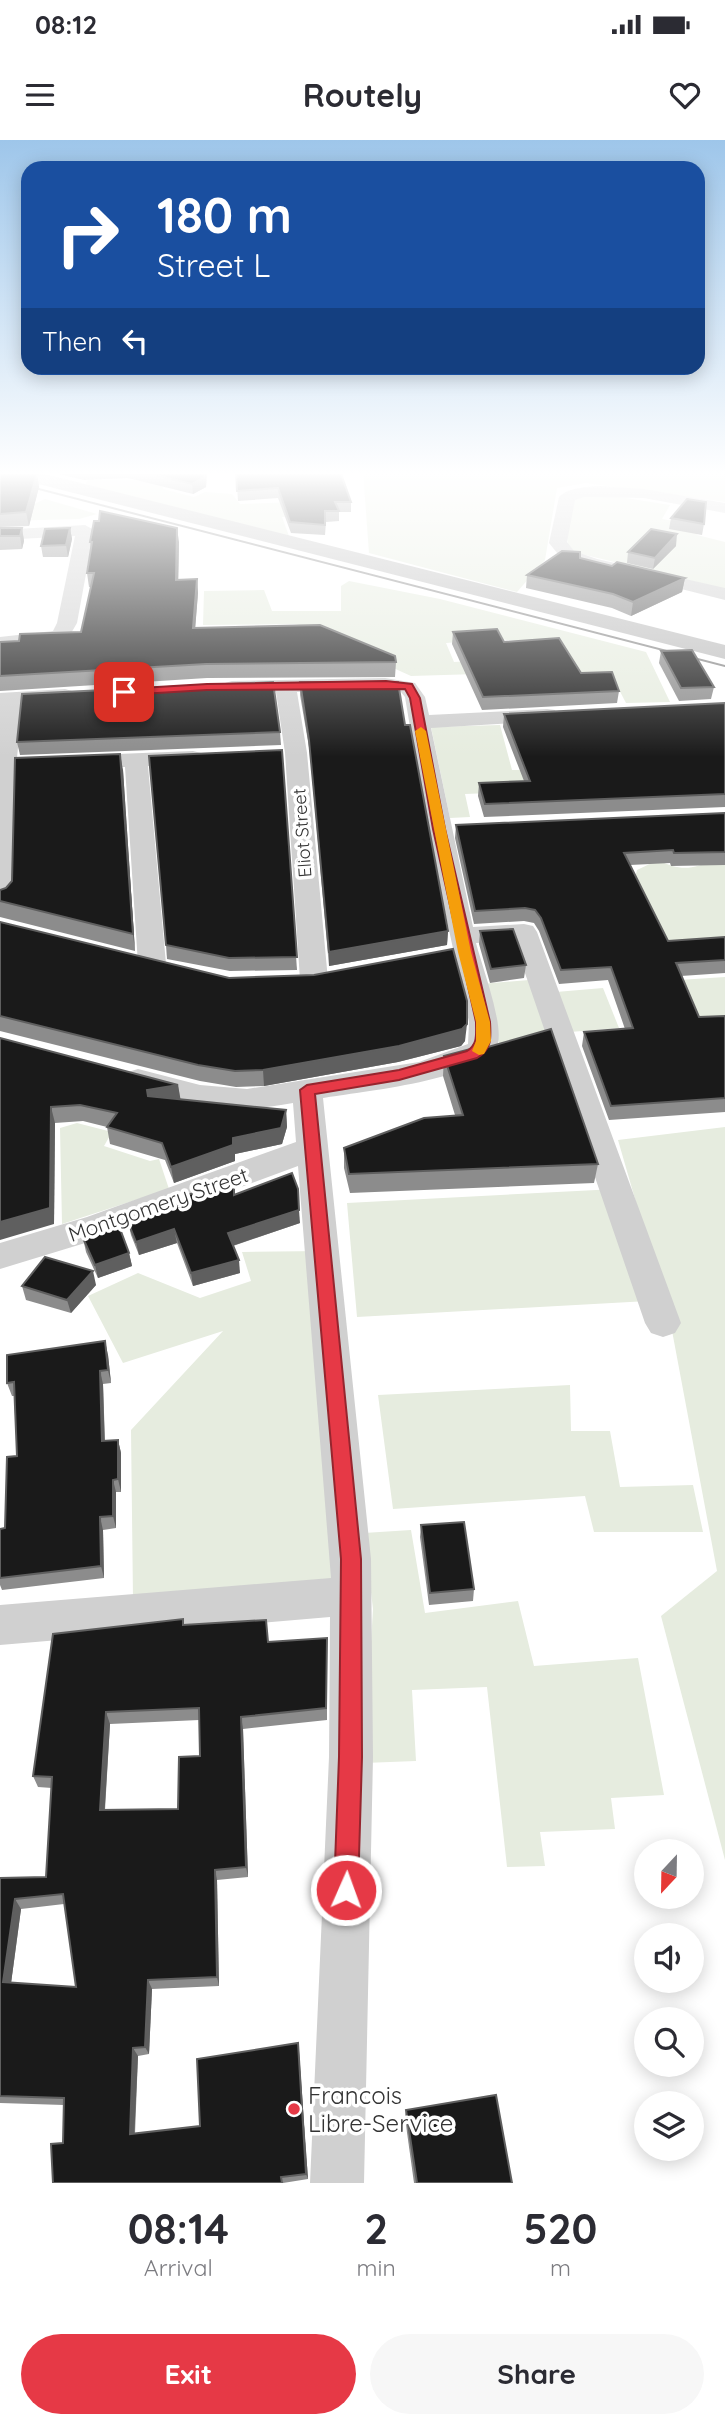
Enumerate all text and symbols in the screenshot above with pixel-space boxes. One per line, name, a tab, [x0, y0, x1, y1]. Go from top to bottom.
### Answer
text: 08:12	[35, 8, 97, 41]
text: Routely	[303, 75, 422, 115]
icon: menu	[21, 76, 59, 114]
icon: heart	[666, 76, 704, 114]
text: 180 m	[157, 184, 292, 245]
icon: right	[42, 189, 133, 280]
text: Street L	[157, 245, 270, 285]
icon: left	[116, 322, 154, 360]
text: Then	[42, 325, 102, 358]
pin	[94, 662, 154, 722]
icon: arrive	[105, 673, 143, 711]
street label: Eliot Street	[287, 788, 317, 878]
street label: Montgomery Street	[65, 1161, 251, 1247]
north arrow	[634, 1839, 704, 1909]
map controls	[634, 1839, 704, 2161]
position arrow	[309, 1853, 383, 1927]
button: sound	[634, 1923, 704, 1993]
button: search	[634, 2007, 704, 2077]
place label: Francois Libre-Service	[308, 2080, 453, 2138]
button: layers	[634, 2091, 704, 2161]
marker: Francois Libre-Service	[286, 2101, 302, 2117]
text: 08:14	[128, 2202, 229, 2255]
text: 2	[364, 2202, 388, 2255]
text: 520	[523, 2202, 597, 2255]
text: Arrival	[144, 2253, 213, 2282]
text: min	[357, 2253, 396, 2282]
text: m	[550, 2253, 571, 2282]
button: Exit	[21, 2334, 356, 2414]
button: Share	[370, 2334, 704, 2414]

